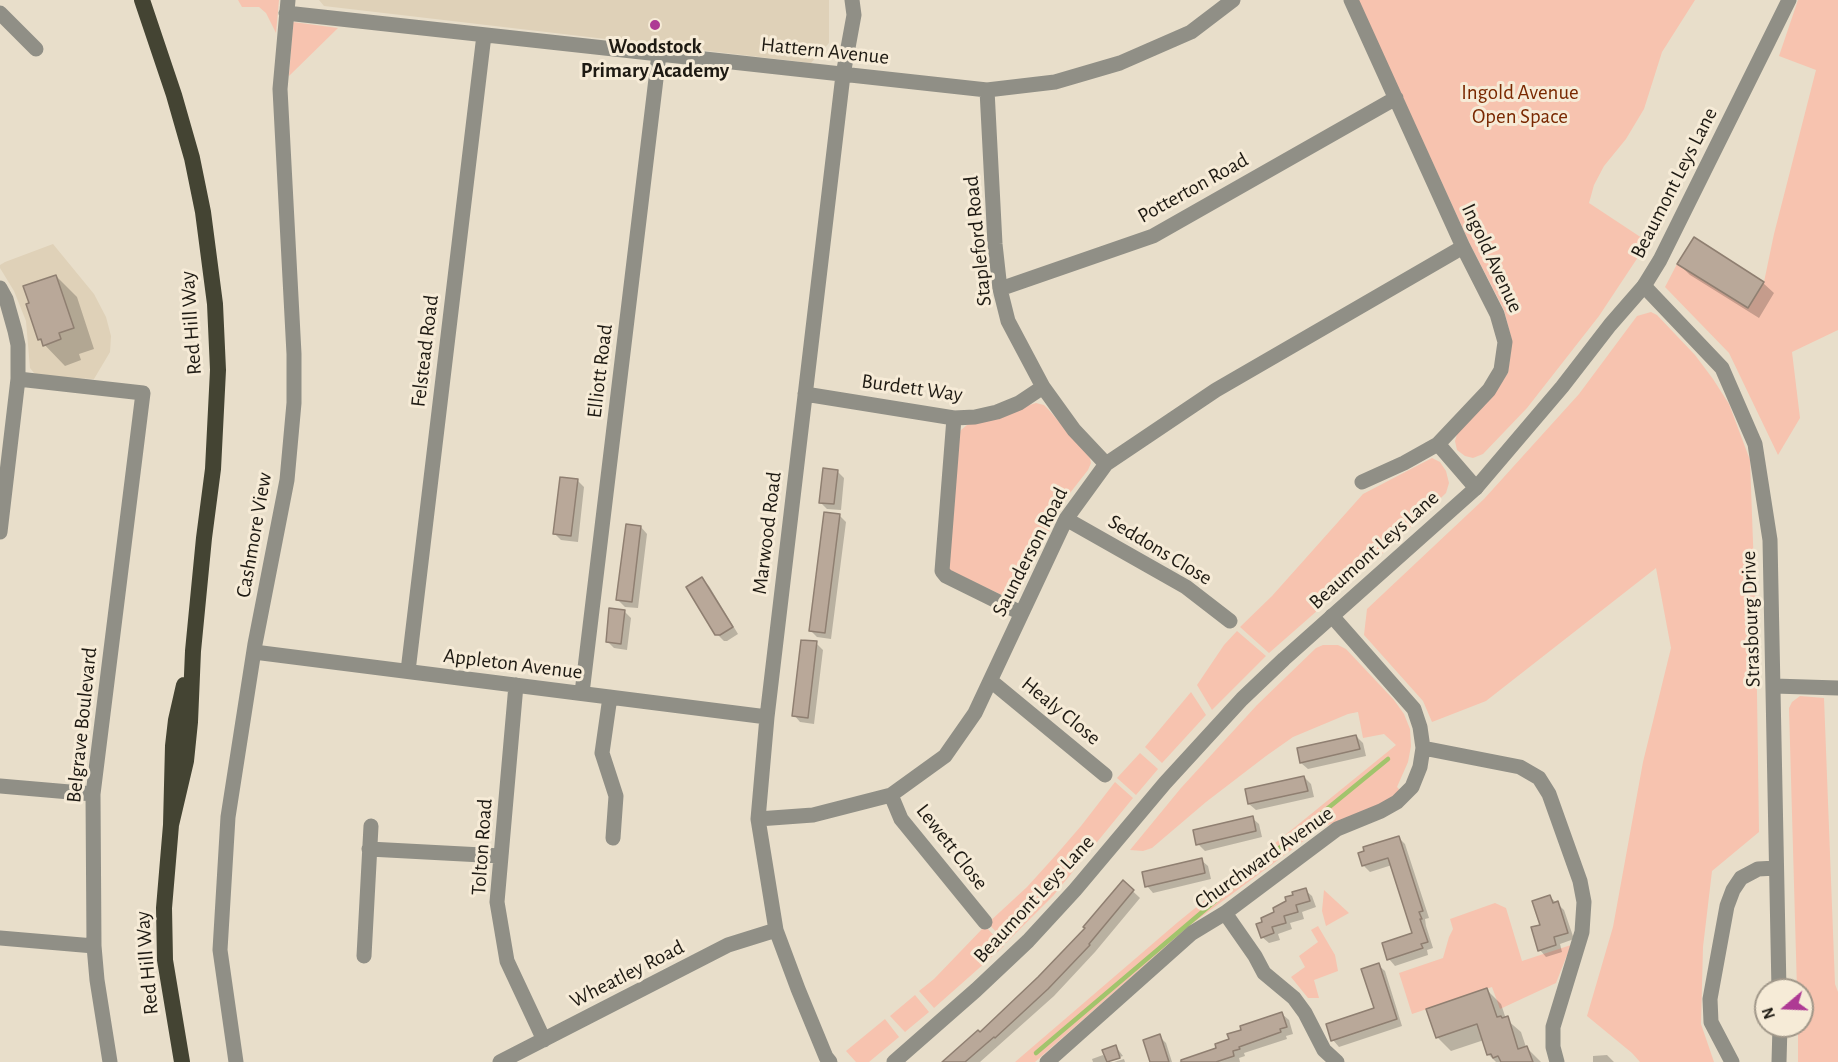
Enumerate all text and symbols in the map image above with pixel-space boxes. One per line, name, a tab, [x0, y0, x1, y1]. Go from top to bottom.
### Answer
marker: Woodstock Primary Academy	[648, 18, 662, 32]
street label: Hattern Avenue	[760, 32, 890, 70]
place label: Woodstock Primary Academy	[581, 34, 729, 84]
park label: Ingold Avenue Open Space	[1461, 80, 1579, 130]
street label: Beaumont Leys Lane	[1625, 103, 1723, 263]
street label: Potterton Road	[1133, 147, 1253, 229]
street label: Stapleford Road	[959, 175, 997, 307]
street label: Ingold Avenue	[1456, 199, 1528, 317]
street label: Red Hill Way	[175, 270, 207, 376]
street label: Felstead Road	[406, 293, 444, 409]
street label: Elliott Road	[582, 323, 618, 419]
street label: Burdett Way	[860, 368, 964, 408]
street label: Cashmore View	[231, 470, 277, 600]
street label: Marwood Road	[747, 470, 787, 596]
street label: Saunderson Road	[987, 483, 1073, 621]
street label: Beaumont Leys Lane	[1304, 485, 1444, 615]
street label: Seddons Close	[1103, 509, 1217, 591]
street label: Strasbourg Drive	[1736, 550, 1766, 688]
street label: Appleton Avenue	[442, 643, 584, 685]
street label: Belgrave Boulevard	[61, 646, 103, 804]
street label: Healy Close	[1016, 671, 1106, 751]
street label: Tolton Road	[466, 798, 498, 896]
street label: Lewett Close	[911, 799, 993, 895]
street label: Churchward Avenue	[1190, 801, 1338, 915]
street label: Beaumont Leys Lane	[968, 830, 1100, 968]
street label: Red Hill Way	[130, 910, 164, 1016]
street label: Wheatley Road	[566, 934, 688, 1014]
north arrow	[1754, 978, 1814, 1038]
text: N	[1759, 1005, 1778, 1021]

